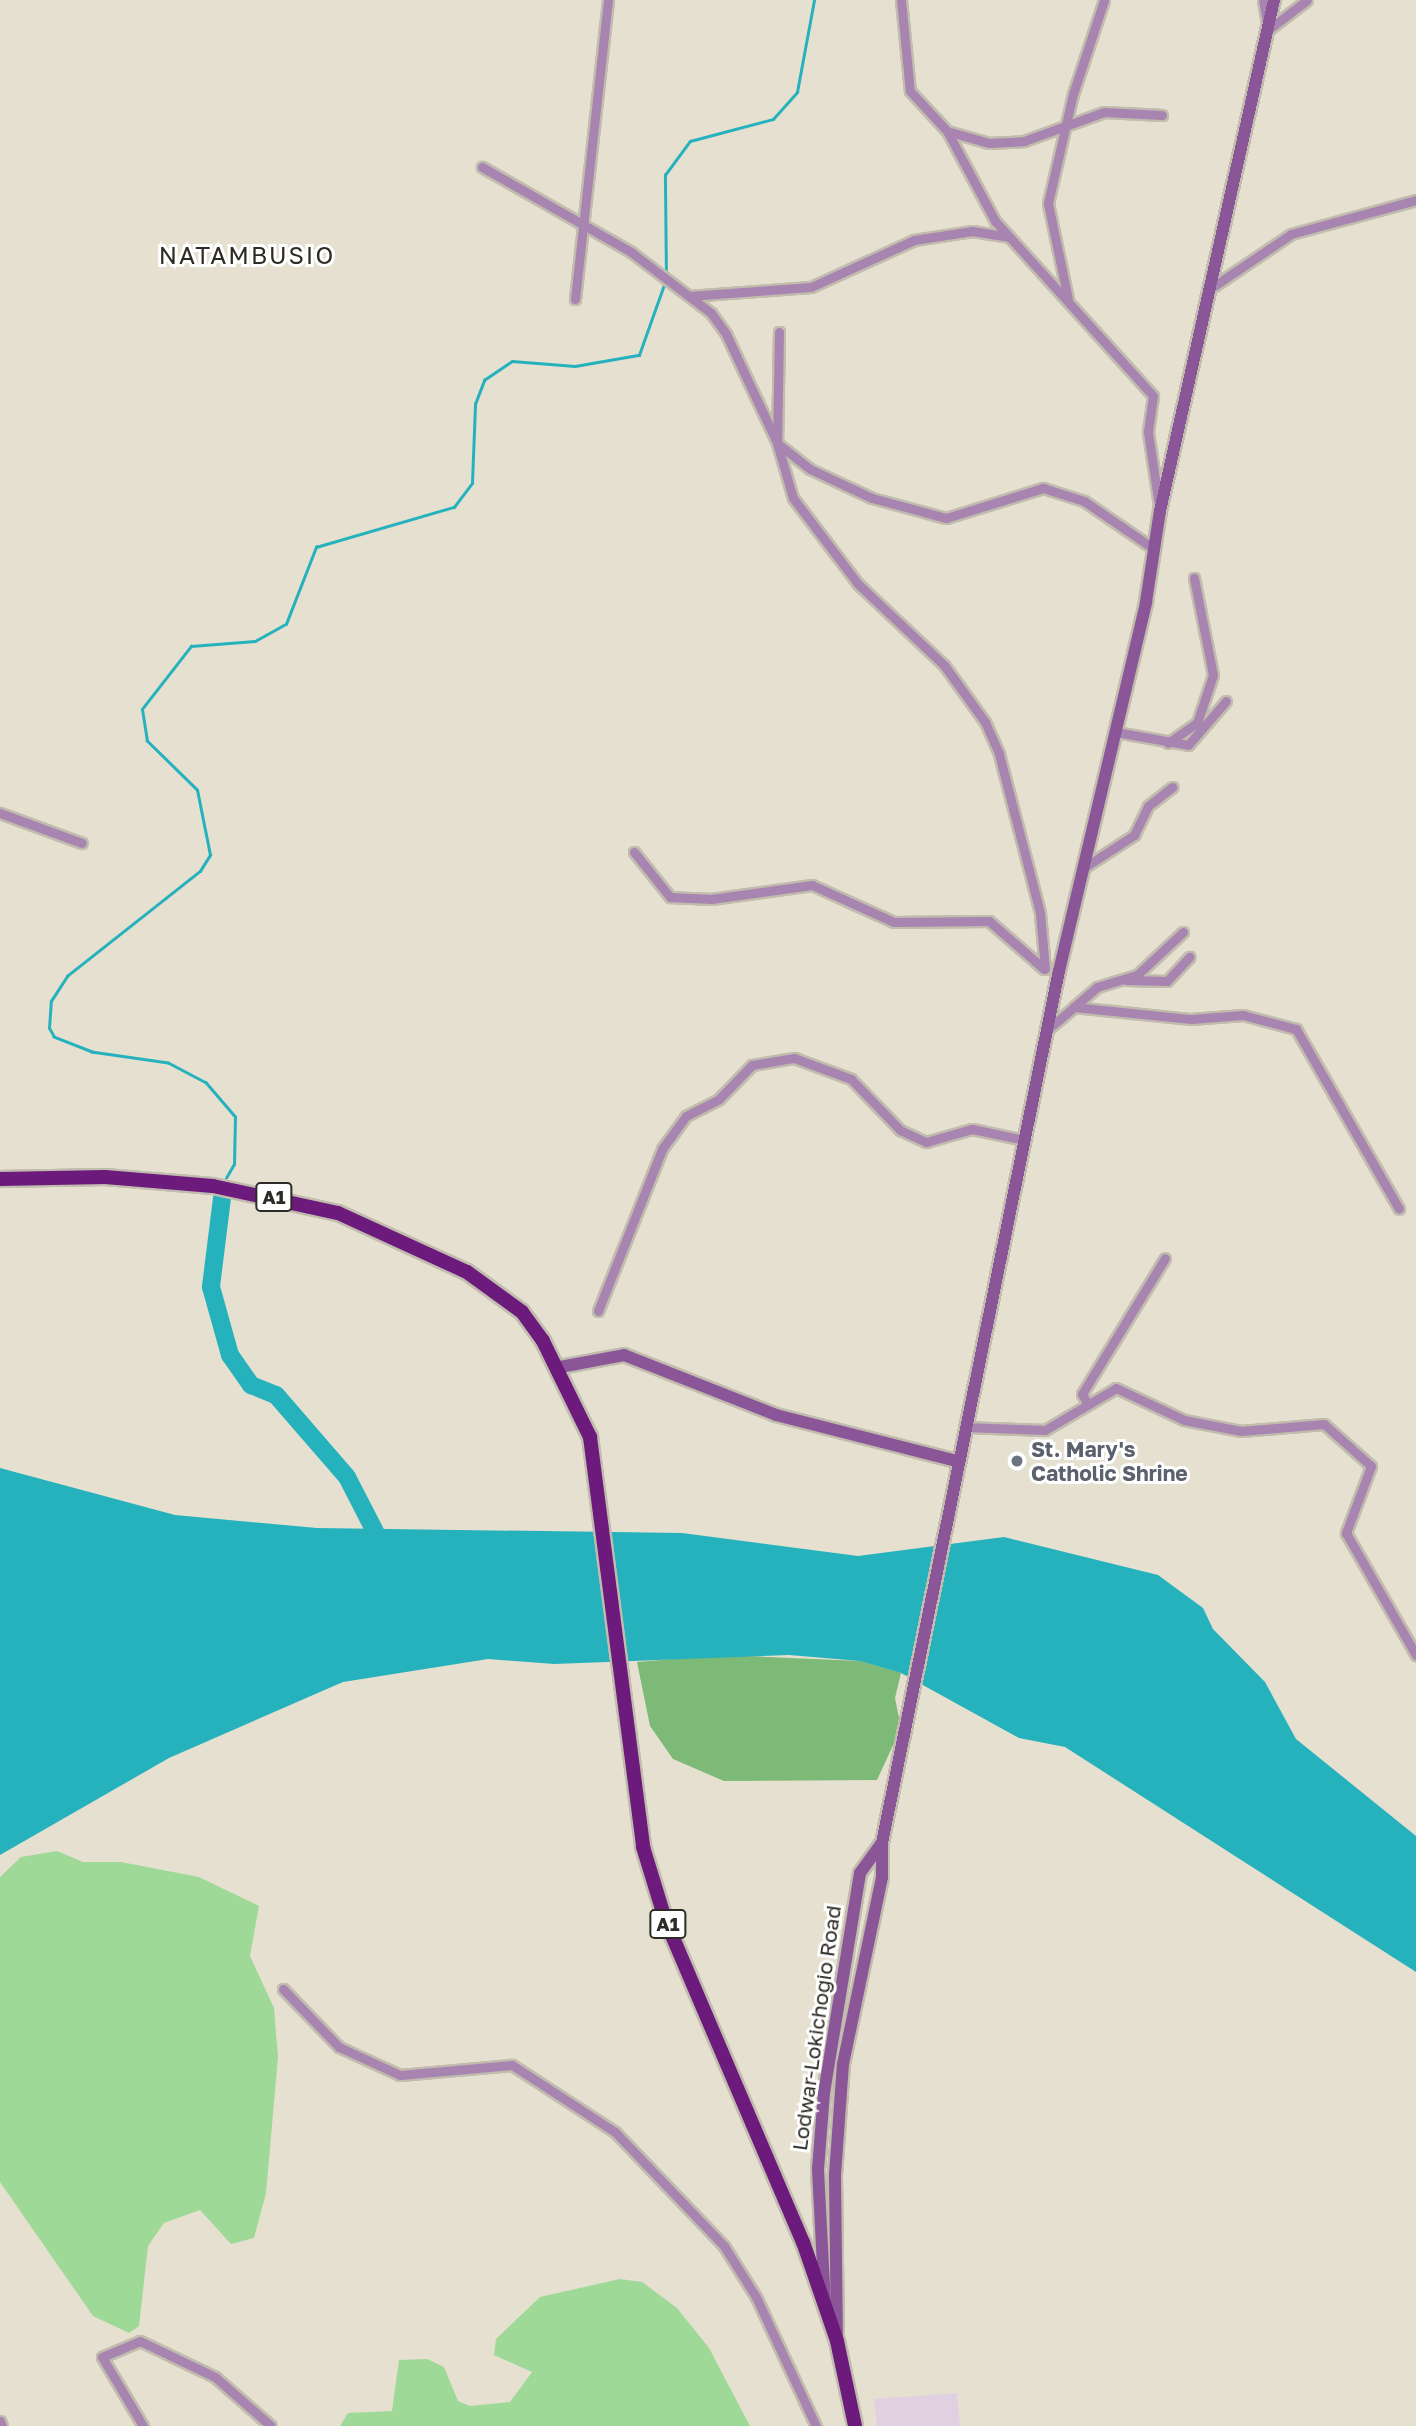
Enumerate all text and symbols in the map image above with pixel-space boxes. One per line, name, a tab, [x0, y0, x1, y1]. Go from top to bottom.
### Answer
district label: NATAMBUSIO	[160, 241, 334, 269]
road number: A1	[255, 1182, 293, 1212]
place label: St. Mary's Catholic Shrine	[1031, 1436, 1188, 1486]
marker: St. Mary's Catholic Shrine	[1009, 1453, 1025, 1469]
street label: Lodwar-Lokichogio Road	[786, 1904, 846, 2152]
road number: A1	[649, 1908, 687, 1940]

